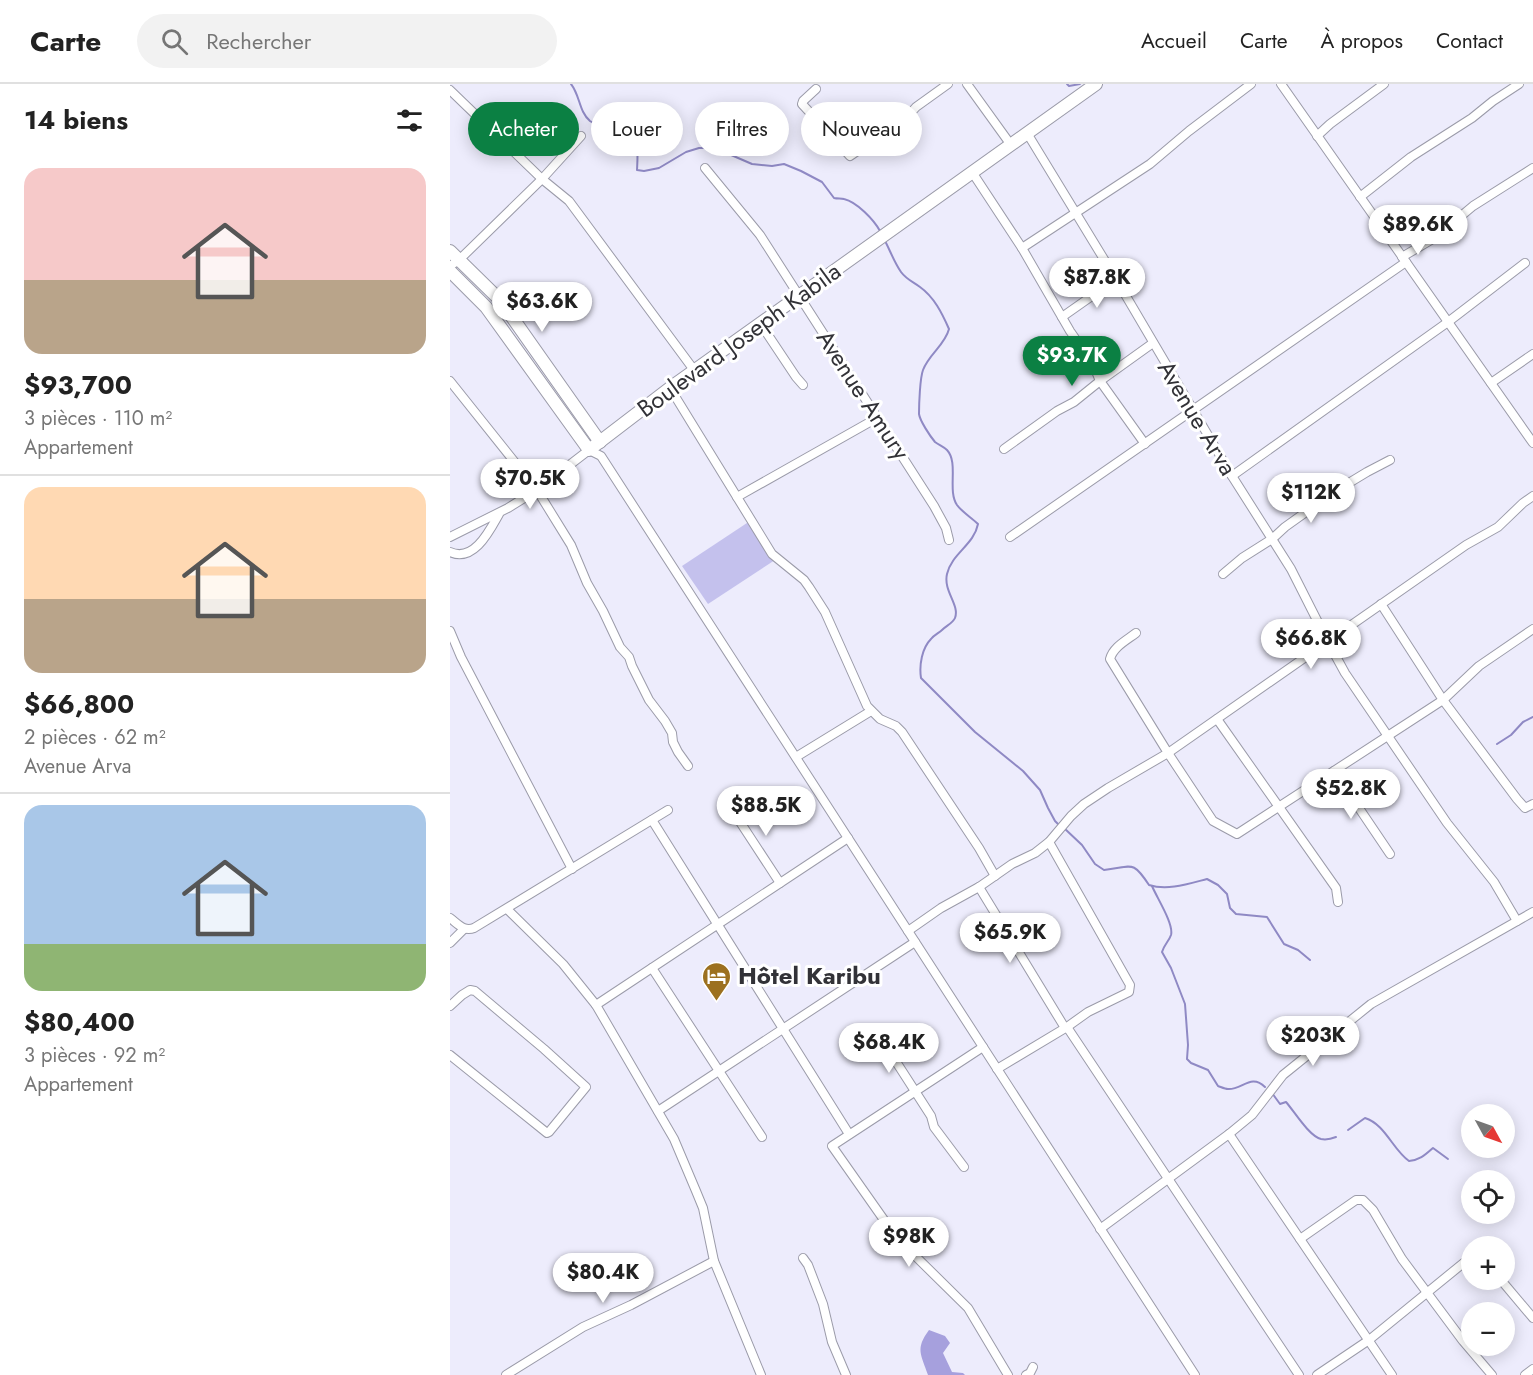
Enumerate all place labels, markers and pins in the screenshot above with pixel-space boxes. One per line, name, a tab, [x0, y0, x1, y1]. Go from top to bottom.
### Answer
pin: $89.6K	[1369, 205, 1467, 256]
pin: $87.8K	[1048, 258, 1146, 309]
pin: $63.6K	[493, 282, 591, 333]
pin: $93.7K	[1023, 336, 1121, 387]
pin: $70.5K	[481, 459, 579, 510]
pin: $112K	[1269, 473, 1353, 524]
pin: $66.8K	[1262, 619, 1360, 670]
pin: $52.8K	[1302, 769, 1400, 820]
pin: $88.5K	[717, 786, 815, 837]
pin: $65.9K	[961, 913, 1059, 964]
place label: Hôtel Karibu	[738, 958, 881, 993]
hotel icon: Hôtel Karibu	[701, 960, 733, 1002]
pin: $203K	[1271, 1016, 1355, 1067]
pin: $68.4K	[840, 1023, 938, 1074]
pin: $98K	[873, 1217, 945, 1268]
pin: $80.4K	[554, 1253, 652, 1304]

